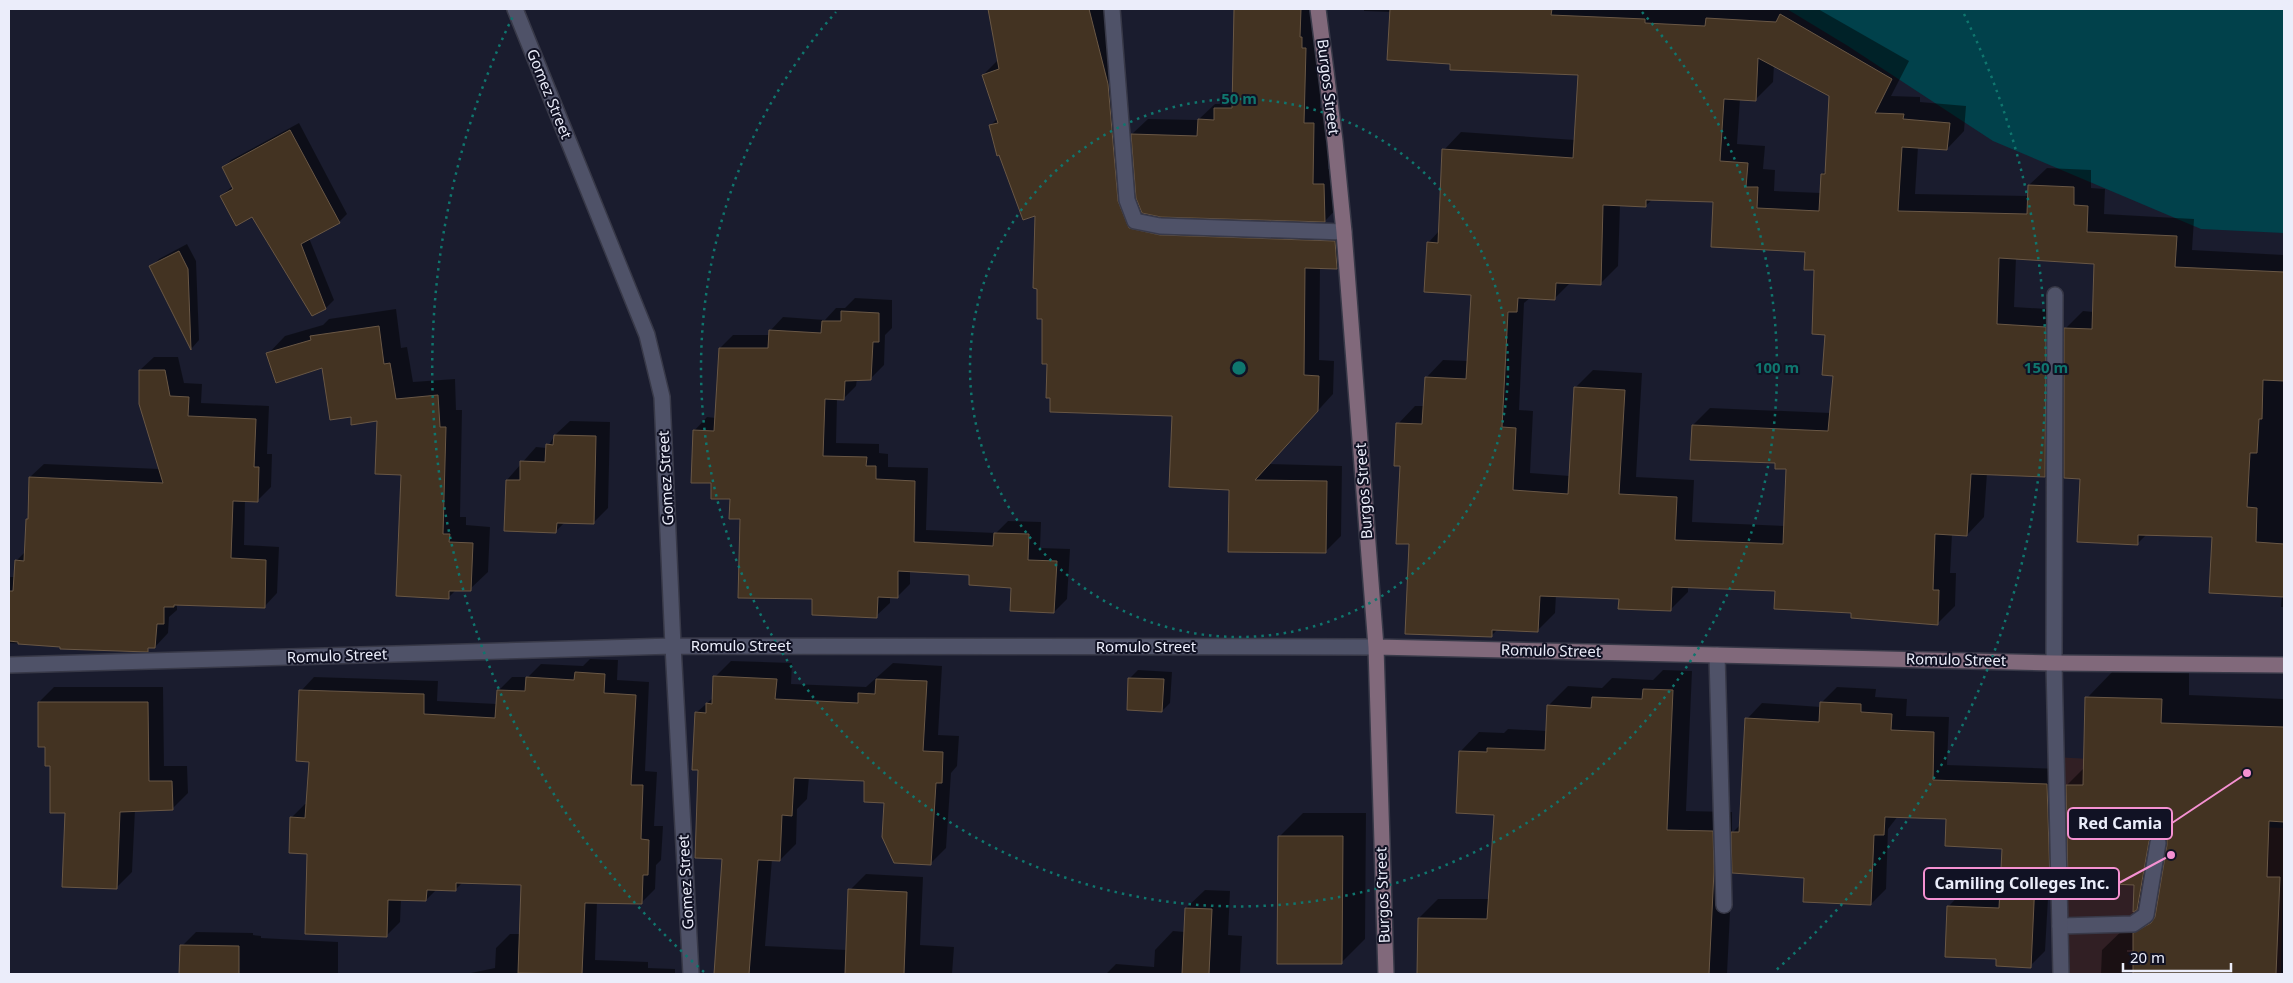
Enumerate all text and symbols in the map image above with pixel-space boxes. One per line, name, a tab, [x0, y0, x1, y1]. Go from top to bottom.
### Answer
street label: Burgos Street	[1313, 38, 1345, 136]
street label: Gomez Street	[523, 46, 577, 142]
text: 50 m	[1221, 88, 1257, 108]
text: 100 m	[1755, 357, 1799, 377]
text: 150 m	[2024, 357, 2068, 377]
centre of rings	[1230, 359, 1248, 377]
street label: Gomez Street	[652, 429, 677, 526]
street label: Burgos Street	[1350, 442, 1376, 540]
street label: Romulo Street	[691, 635, 792, 655]
street label: Romulo Street	[1096, 636, 1197, 656]
street label: Romulo Street	[1501, 639, 1602, 661]
street label: Romulo Street	[286, 643, 388, 667]
street label: Romulo Street	[1906, 648, 2007, 670]
callout: Red Camia	[2068, 808, 2172, 839]
text: Red Camia	[2078, 812, 2162, 834]
street label: Gomez Street	[672, 833, 697, 930]
street label: Burgos Street	[1370, 846, 1394, 944]
callout: Camiling Colleges Inc.	[1924, 868, 2119, 899]
text: Camiling Colleges Inc.	[1934, 872, 2110, 894]
scale bar	[2123, 940, 2230, 972]
text: 20 m	[2130, 947, 2165, 967]

